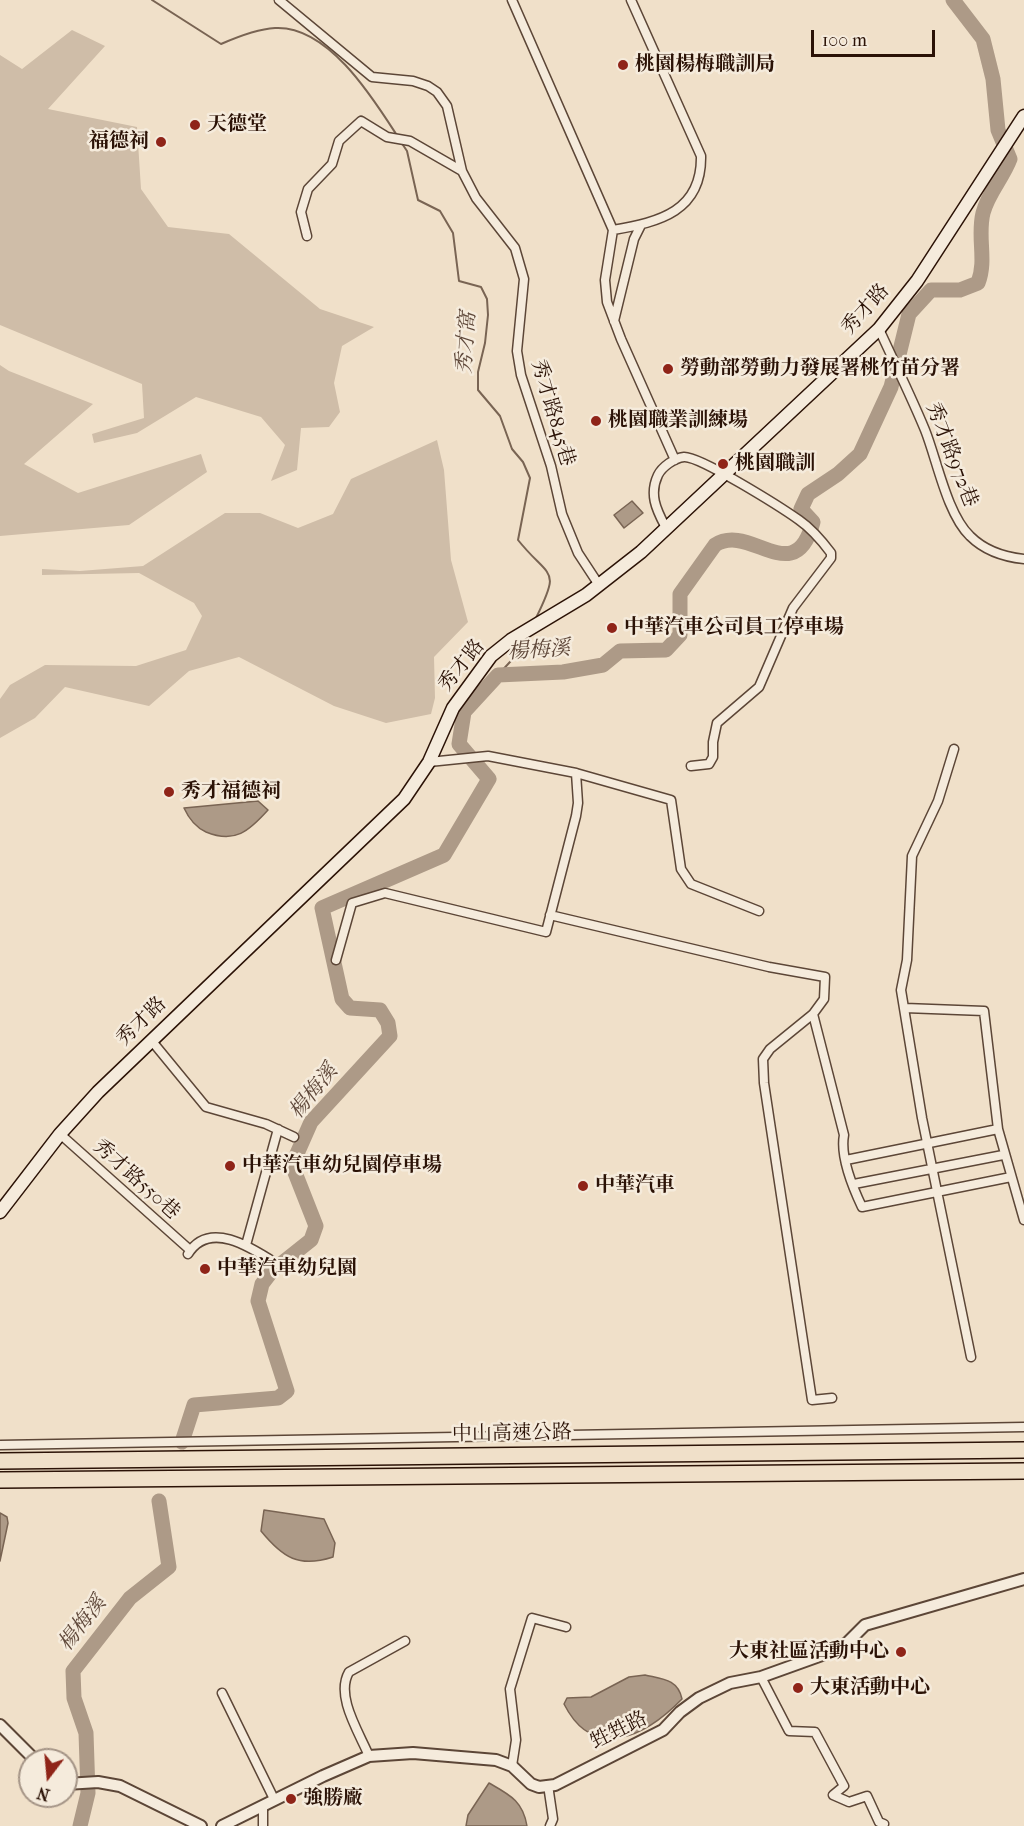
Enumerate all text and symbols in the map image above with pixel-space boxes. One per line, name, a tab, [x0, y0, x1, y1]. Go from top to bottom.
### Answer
scale bar	[814, 18, 938, 56]
text: 100 m	[822, 30, 867, 51]
place label: 桃園楊梅職訓局	[635, 53, 775, 77]
marker: 桃園楊梅職訓局	[616, 58, 630, 72]
place label: 天德堂	[207, 113, 267, 137]
marker: 天德堂	[188, 118, 202, 132]
place label: 福德祠	[89, 130, 149, 154]
marker: 福德祠	[154, 135, 168, 149]
street label: 秀才路	[837, 280, 895, 340]
water label: 秀才窩	[452, 311, 482, 375]
street label: 秀才路845巷	[525, 357, 579, 469]
place label: 勞動部勞動力發展署桃竹苗分署	[680, 357, 960, 381]
marker: 勞動部勞動力發展署桃竹苗分署	[661, 362, 675, 376]
street label: 秀才路972巷	[920, 399, 982, 511]
place label: 桃園職業訓練場	[608, 409, 748, 433]
marker: 桃園職業訓練場	[589, 414, 603, 428]
place label: 桃園職訓	[735, 452, 815, 476]
marker: 桃園職訓	[716, 457, 730, 471]
place label: 中華汽車公司員工停車場	[624, 616, 844, 640]
marker: 中華汽車公司員工停車場	[605, 621, 619, 635]
street label: 秀才路	[434, 635, 490, 697]
water label: 楊梅溪	[507, 636, 571, 666]
place label: 秀才福德祠	[181, 780, 281, 804]
marker: 秀才福德祠	[162, 785, 176, 799]
street label: 秀才路	[112, 993, 172, 1051]
water label: 楊梅溪	[284, 1060, 344, 1124]
street label: 秀才路550巷	[88, 1135, 184, 1225]
place label: 中華汽車幼兒園停車場	[242, 1154, 442, 1178]
marker: 中華汽車幼兒園停車場	[223, 1159, 237, 1173]
place label: 中華汽車	[595, 1174, 675, 1198]
marker: 中華汽車	[576, 1179, 590, 1193]
place label: 中華汽車幼兒園	[217, 1257, 357, 1281]
marker: 中華汽車幼兒園	[198, 1262, 212, 1276]
street label: 中山高速公路	[452, 1421, 572, 1447]
water label: 楊梅溪	[54, 1591, 112, 1657]
place label: 大東社區活動中心	[729, 1640, 889, 1664]
marker: 大東社區活動中心	[894, 1645, 908, 1659]
place label: 大東活動中心	[810, 1676, 930, 1700]
marker: 大東活動中心	[791, 1681, 805, 1695]
street label: 甡甡路	[587, 1707, 651, 1755]
north arrow	[18, 1748, 78, 1808]
text: N	[35, 1783, 52, 1805]
place label: 強勝廠	[303, 1787, 363, 1811]
marker: 強勝廠	[284, 1792, 298, 1806]

